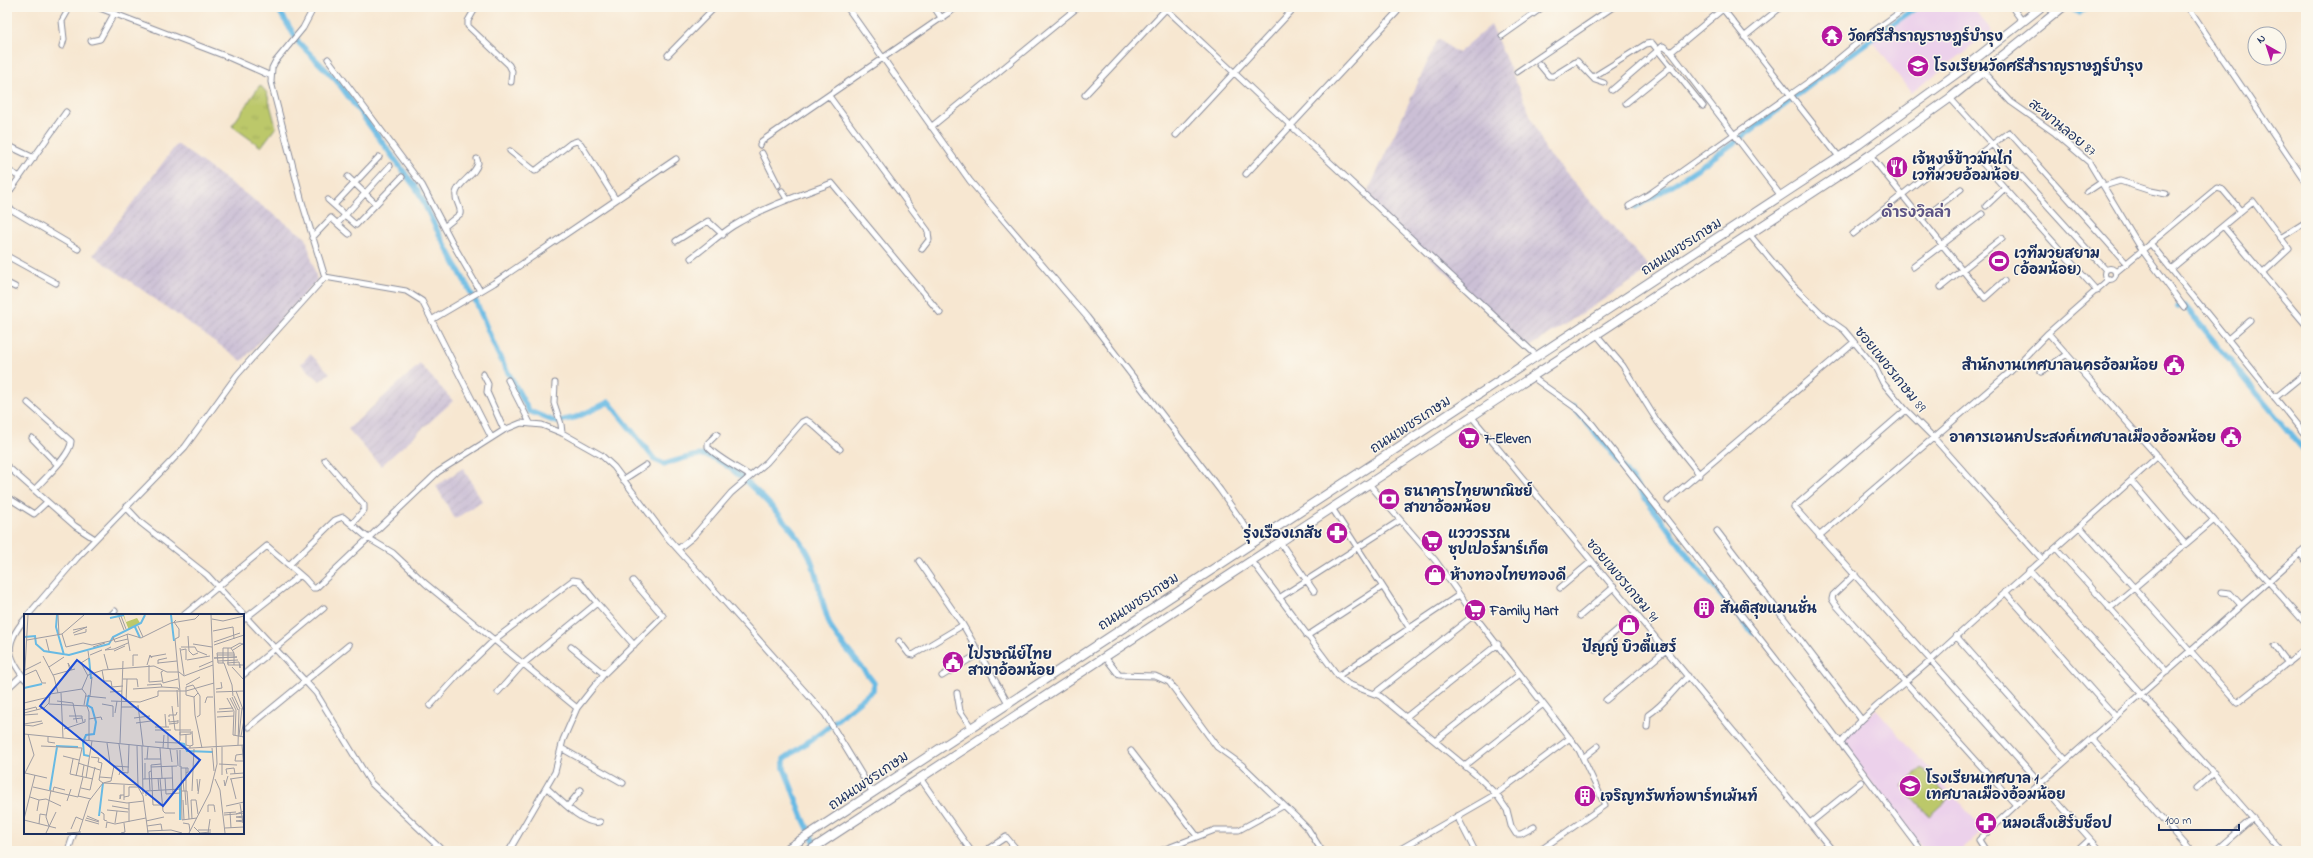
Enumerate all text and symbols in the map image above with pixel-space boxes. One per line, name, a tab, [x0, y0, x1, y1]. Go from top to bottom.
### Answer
temple icon: วัดศรีสําราญราษฎร์บํารุง	[1819, 23, 1845, 49]
place label: วัดศรีสําราญราษฎร์บํารุง	[1848, 26, 2003, 48]
north arrow	[2247, 26, 2287, 66]
text: N	[2253, 30, 2269, 48]
school or university icon: โรงเรียนวัดศรีสําราญราษฎร์บํารุง	[1905, 53, 1931, 79]
place label: โรงเรียนวัดศรีสําราญราษฎร์บํารุง	[1933, 56, 2143, 78]
street label: สะพานลอย 87	[2024, 94, 2101, 162]
place label: เจ้หงษ์ข้าวมันไก่ เวทีมวยอ้อมน้อย	[1912, 149, 2020, 187]
restaurant icon: เจ้หงษ์ข้าวมันไก่ เวทีมวยอ้อมน้อย	[1884, 154, 1910, 180]
district label: ดำรงวิลล่า	[1881, 202, 1951, 224]
street label: ถนนเพชรเกษม	[1637, 213, 1727, 281]
place label: เวทีมวยสยาม (อ้อมน้อย)	[2013, 243, 2100, 281]
sports icon: เวทีมวยสยาม (อ้อมน้อย)	[1986, 248, 2012, 274]
street label: ซอยเพชรเกษม 89	[1849, 323, 1931, 418]
public building icon: สำนักงานเทศบาลนครอ้อมน้อย	[2161, 352, 2187, 378]
place label: สำนักงานเทศบาลนครอ้อมน้อย	[1962, 355, 2158, 377]
street label: ถนนเพชรเกษม	[1366, 391, 1456, 459]
public building icon: อาคารเอนกประสงค์เทศบาลเมืองอ้อมน้อย	[2218, 424, 2244, 450]
supermarket icon: 7-Eleven	[1456, 425, 1482, 451]
place label: อาคารเอนกประสงค์เทศบาลเมืองอ้อมน้อย	[1949, 427, 2216, 449]
place label: 7-Eleven	[1484, 429, 1531, 450]
place label: ธนาคารไทยพาณิชย์ สาขาอ้อมน้อย	[1404, 481, 1533, 519]
bank icon: ธนาคารไทยพาณิชย์ สาขาอ้อมน้อย	[1376, 486, 1402, 512]
pharmacy icon: รุ่งเรืองเภสัช	[1324, 520, 1350, 546]
place label: รุ่งเรืองเภสัช	[1243, 523, 1322, 545]
place label: แวววรรณ ซุปเปอร์มาร์เก็ต	[1448, 524, 1549, 561]
supermarket icon: แวววรรณ ซุปเปอร์มาร์เก็ต	[1419, 528, 1445, 554]
street label: ซอยเพชรเกษม 91	[1580, 535, 1664, 628]
shop icon: ห้างทองไทยทองดี	[1422, 562, 1448, 588]
place label: ห้างทองไทยทองดี	[1450, 565, 1566, 587]
street label: ถนนเพชรเกษม	[1094, 568, 1184, 636]
building icon: สันติสุขแมนชั่น	[1691, 595, 1717, 621]
place label: สันติสุขแมนชั่น	[1720, 595, 1817, 620]
supermarket icon: Family Mart	[1462, 597, 1488, 623]
place label: Family Mart	[1489, 601, 1559, 624]
shop icon: ปัญญ์ บิวตี้แฮร์	[1616, 612, 1642, 638]
inset map	[24, 614, 244, 834]
place label: ปัญญ์ บิวตี้แฮร์	[1582, 632, 1677, 659]
place label: ไปรษณีย์ไทย สาขาอ้อมน้อย	[967, 644, 1055, 682]
public building icon: ไปรษณีย์ไทย สาขาอ้อมน้อย	[940, 649, 966, 675]
street label: ถนนเพชรเกษม	[824, 747, 913, 816]
place label: โรงเรียนเทศบาล 1 เทศบาลเมืองอ้อมน้อย	[1925, 768, 2066, 806]
school or university icon: โรงเรียนเทศบาล 1 เทศบาลเมืองอ้อมน้อย	[1897, 773, 1923, 799]
building icon: เจริญทรัพท์อพาร์ทเม้นท์	[1572, 783, 1598, 809]
place label: เจริญทรัพท์อพาร์ทเม้นท์	[1600, 786, 1758, 808]
scale bar	[2159, 806, 2239, 832]
pharmacy icon: หมอเส็งเฮิร์บช็อป	[1973, 810, 1999, 836]
text: 100 m	[2165, 812, 2192, 830]
place label: หมอเส็งเฮิร์บช็อป	[2002, 813, 2112, 835]

